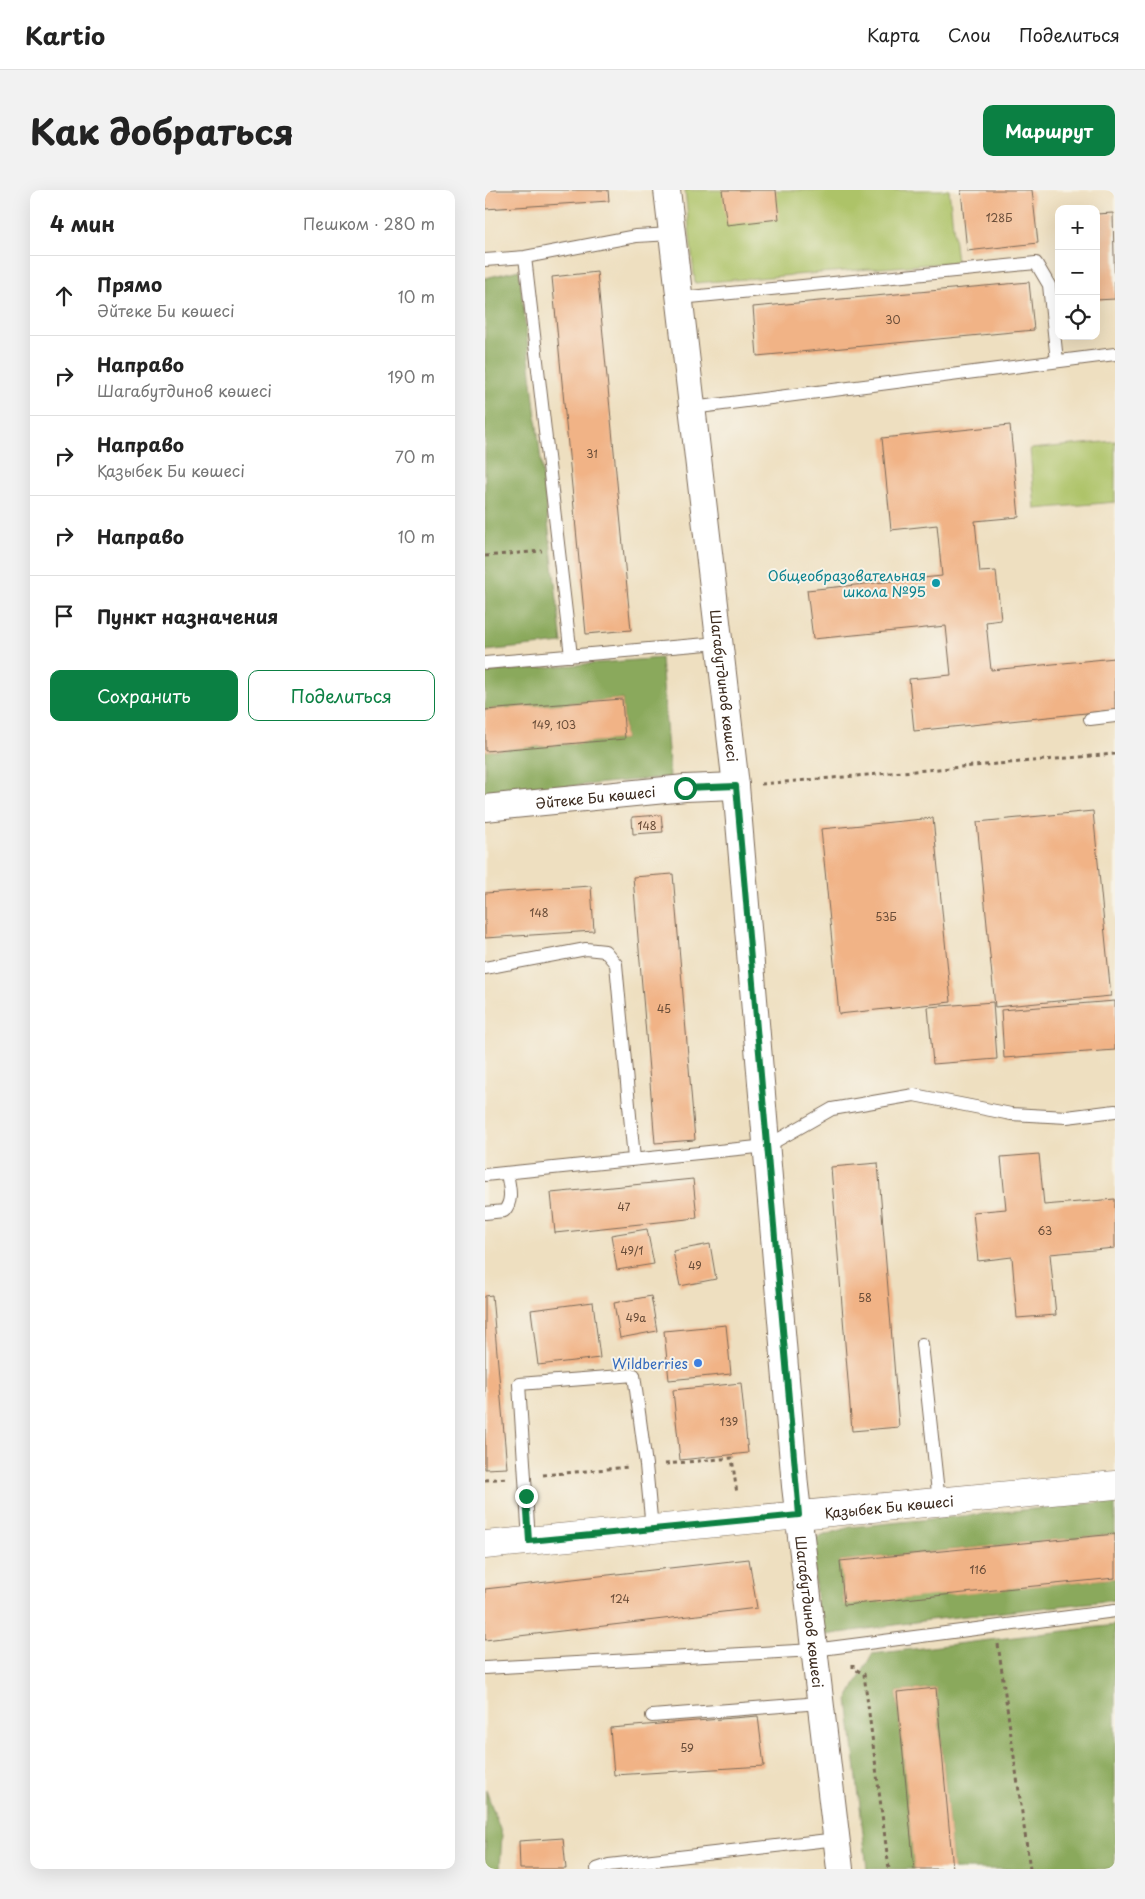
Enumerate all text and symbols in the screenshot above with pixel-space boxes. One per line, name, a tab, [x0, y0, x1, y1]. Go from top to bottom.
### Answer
text: Kartio	[25, 17, 105, 53]
text: Карта	[867, 21, 920, 48]
text: Слои	[948, 21, 991, 48]
text: Поделиться	[1019, 21, 1120, 48]
text: Как добраться	[30, 104, 294, 157]
button: Маршрут	[983, 105, 1115, 156]
map controls	[1055, 205, 1100, 340]
button: +	[1055, 205, 1100, 250]
text: 4 мин	[50, 207, 115, 239]
house number: 128Б	[986, 209, 1012, 226]
text: Пешком · 280 m	[303, 211, 435, 235]
button: −	[1055, 250, 1100, 295]
text: Прямо	[97, 270, 162, 298]
icon: ahead	[50, 282, 78, 310]
text: 10 m	[398, 284, 435, 308]
button: locate	[1055, 295, 1100, 340]
text: Әйтеке Би көшесі	[97, 298, 235, 322]
house number: 30	[885, 311, 901, 328]
text: Направо	[97, 350, 184, 378]
icon: right	[50, 362, 78, 390]
text: 190 m	[387, 364, 435, 388]
text: Шагабутдинов көшесі	[97, 378, 272, 402]
text: Направо	[97, 430, 184, 458]
icon: right	[50, 442, 78, 470]
text: 70 m	[395, 444, 435, 468]
house number: 31	[586, 445, 598, 462]
text: Қазыбек Би көшесі	[97, 458, 245, 482]
icon: right	[50, 522, 78, 550]
text: Направо	[97, 522, 184, 550]
text: 10 m	[398, 524, 435, 548]
place label: Общеобразовательная школа №95	[768, 565, 926, 602]
marker: Общеобразовательная школа №95	[930, 577, 942, 589]
icon: arrive	[50, 602, 78, 630]
text: Пункт назначения	[97, 602, 278, 630]
street label: Шагабутдинов көшесі	[705, 608, 744, 763]
button: Сохранить	[50, 670, 238, 721]
button: Поделиться	[248, 670, 435, 721]
house number: 149, 103	[532, 716, 576, 733]
route start	[674, 777, 697, 800]
street label: Әйтеке Би көшесі	[534, 781, 656, 813]
house number: 148	[637, 817, 657, 834]
house number: 148	[529, 904, 549, 921]
house number: 53Б	[875, 908, 897, 925]
house number: 45	[657, 1000, 671, 1017]
house number: 47	[618, 1198, 631, 1215]
house number: 63	[1038, 1222, 1052, 1239]
house number: 49/1	[621, 1242, 644, 1259]
house number: 49	[688, 1257, 702, 1274]
house number: 58	[858, 1289, 872, 1306]
house number: 49а	[626, 1309, 646, 1326]
place label: Wildberries	[612, 1353, 688, 1374]
marker: Wildberries	[692, 1357, 704, 1369]
house number: 139	[720, 1413, 738, 1430]
route end	[515, 1485, 538, 1508]
street label: Қазыбек Би көшесі	[824, 1490, 955, 1523]
street label: Шагабутдинов көшесі	[790, 1534, 829, 1689]
house number: 116	[970, 1561, 987, 1578]
house number: 124	[610, 1590, 630, 1607]
house number: 59	[680, 1739, 694, 1756]

